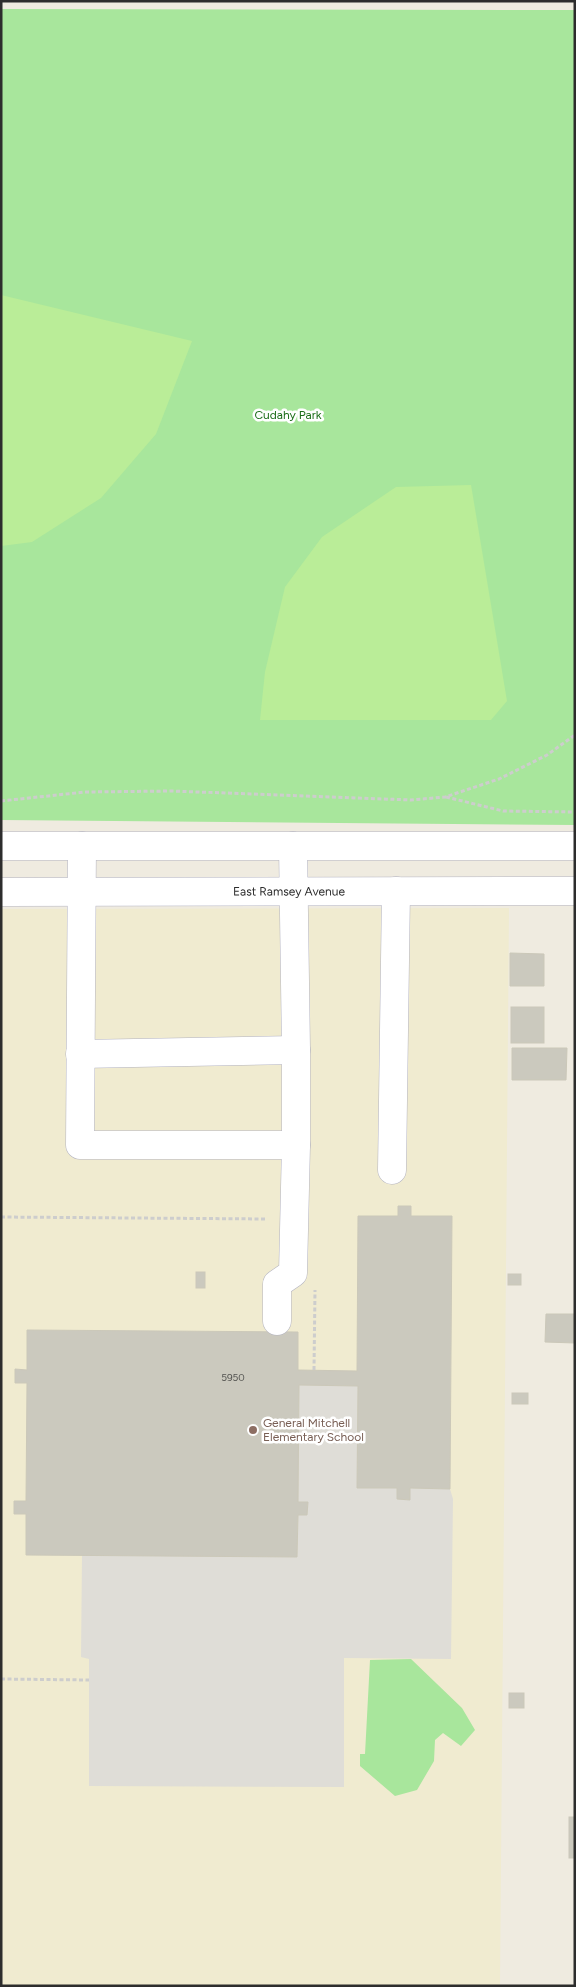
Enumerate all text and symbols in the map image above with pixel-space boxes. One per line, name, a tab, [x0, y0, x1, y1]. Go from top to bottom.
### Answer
park label: Cudahy Park	[254, 408, 322, 422]
street label: East Ramsey Avenue	[233, 884, 346, 899]
house number: 5950	[221, 1371, 245, 1384]
place label: General Mitchell Elementary School	[263, 1416, 364, 1444]
marker: General Mitchell Elementary School	[247, 1424, 259, 1436]

